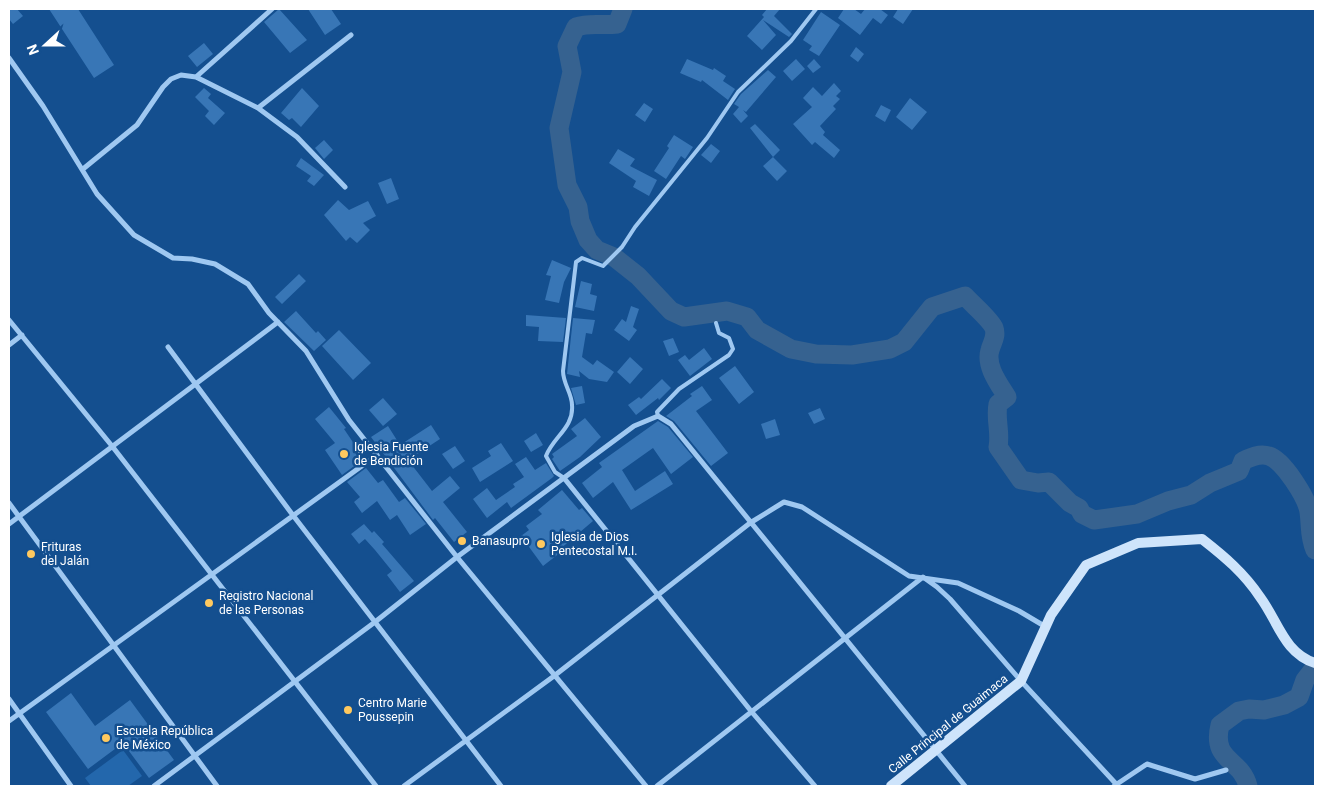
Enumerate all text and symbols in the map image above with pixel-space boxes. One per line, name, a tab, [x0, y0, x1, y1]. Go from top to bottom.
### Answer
north arrow	[20, 20, 70, 70]
text: N	[24, 42, 42, 57]
place label: Iglesia Fuente de Bendición	[354, 440, 428, 468]
marker: Iglesia Fuente de Bendición	[338, 448, 350, 460]
place label: Iglesia de Dios Pentecostal M.I.	[551, 530, 638, 558]
place label: Banasupro	[472, 534, 530, 548]
marker: Banasupro	[456, 535, 468, 547]
marker: Iglesia de Dios Pentecostal M.I.	[535, 538, 547, 550]
place label: Frituras del Jalán	[41, 540, 89, 568]
marker: Frituras del Jalán	[25, 548, 37, 560]
place label: Registro Nacional de las Personas	[219, 589, 314, 617]
marker: Registro Nacional de las Personas	[203, 597, 215, 609]
street label: Calle Principal de Guaimaca	[886, 672, 1010, 776]
place label: Centro Marie Poussepin	[358, 696, 427, 724]
marker: Centro Marie Poussepin	[342, 704, 354, 716]
place label: Escuela República de México	[116, 724, 213, 752]
marker: Escuela República de México	[100, 732, 112, 744]

